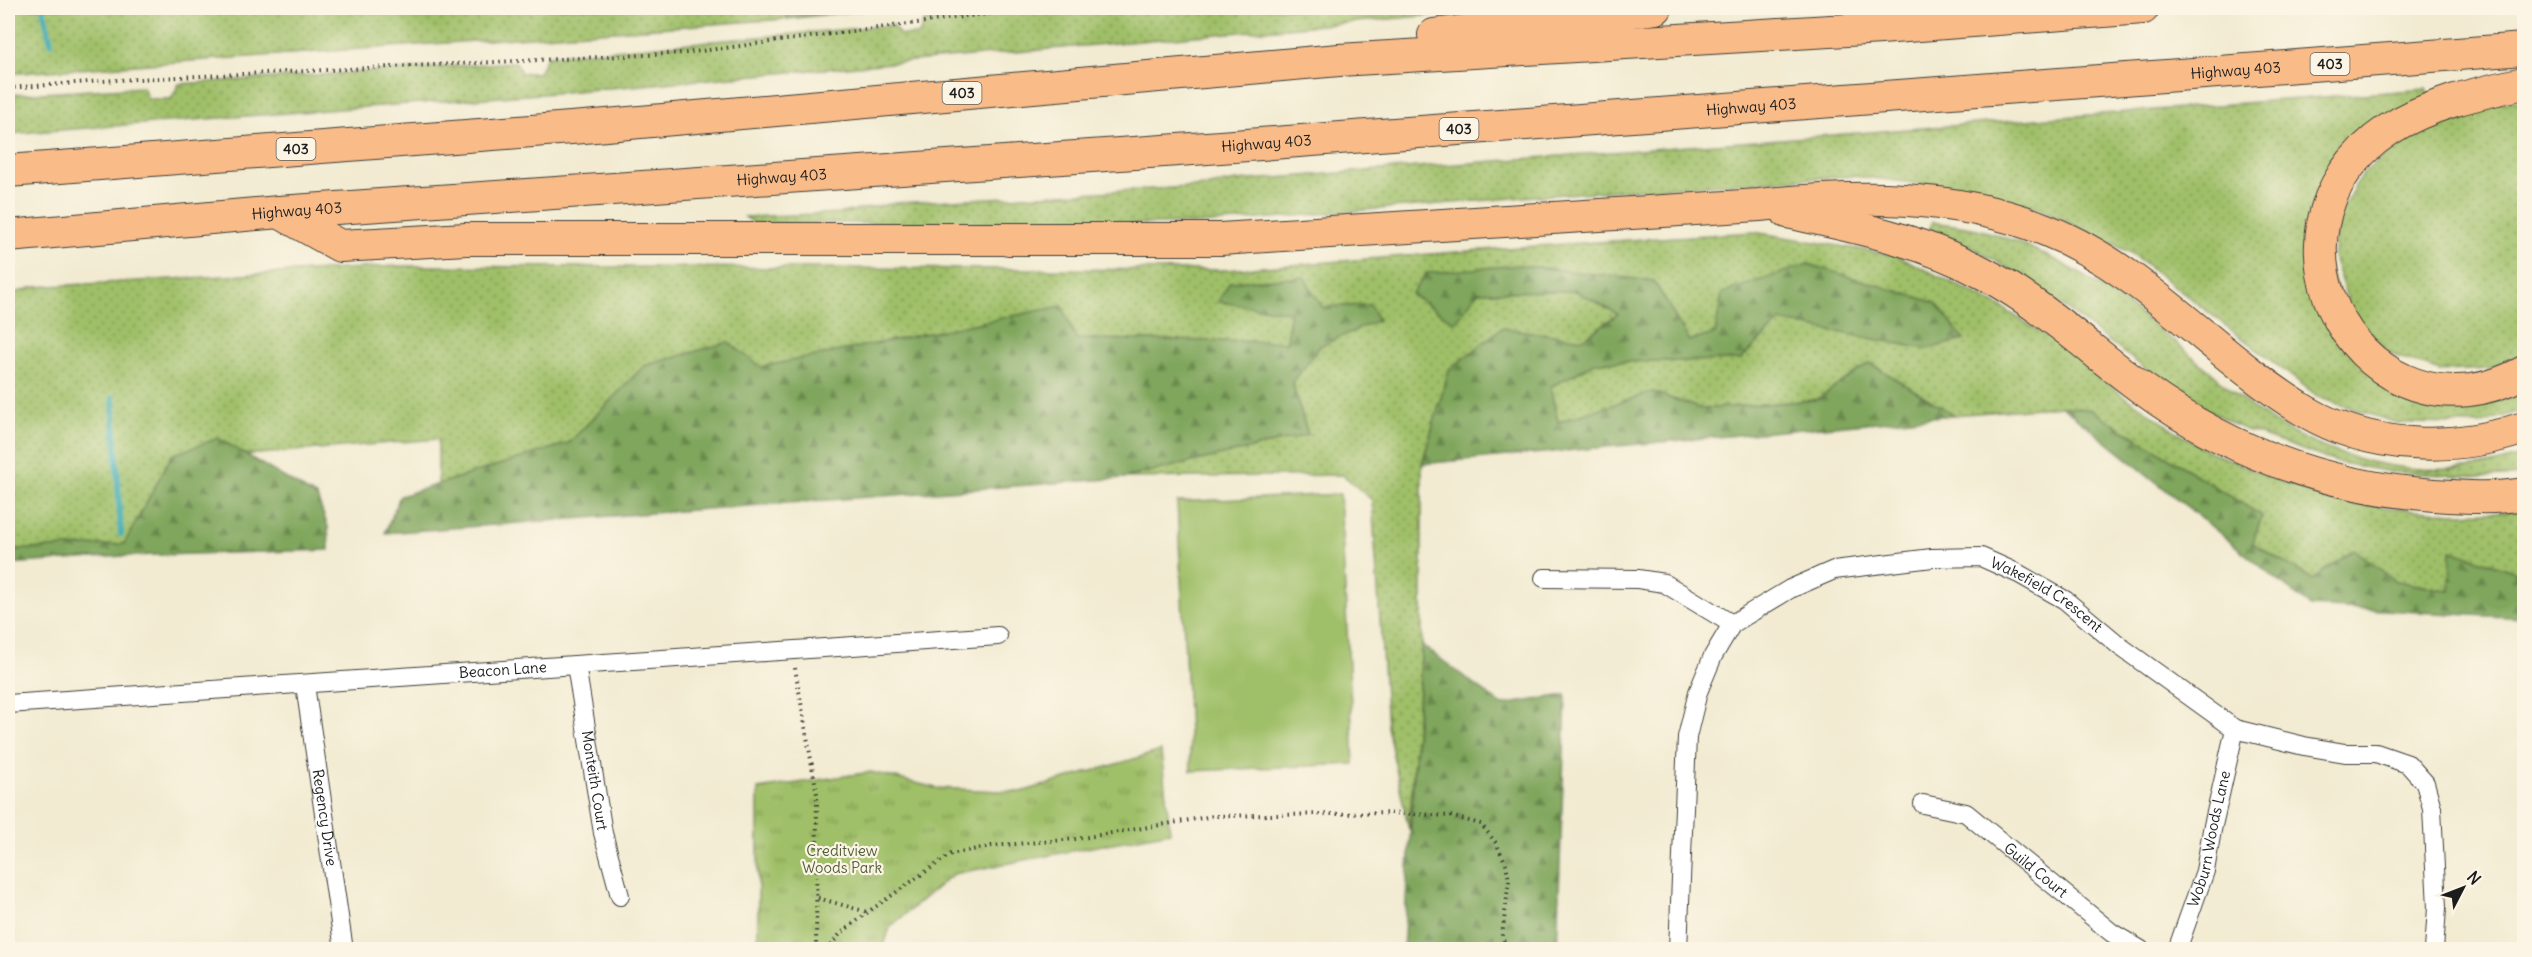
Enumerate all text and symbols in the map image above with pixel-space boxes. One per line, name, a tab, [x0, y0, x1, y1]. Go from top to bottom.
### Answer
road number: 403	[2310, 53, 2350, 75]
street label: Highway 403	[2190, 57, 2282, 83]
road number: 403	[942, 82, 982, 104]
street label: Highway 403	[1705, 94, 1797, 119]
road number: 403	[1440, 118, 1478, 140]
street label: Highway 403	[1221, 130, 1312, 156]
road number: 403	[276, 138, 316, 160]
street label: Highway 403	[736, 164, 828, 189]
street label: Highway 403	[251, 198, 343, 223]
street label: Wakefield Crescent	[1988, 553, 2107, 636]
street label: Beacon Lane	[458, 657, 547, 682]
street label: Monteith Court	[578, 729, 612, 832]
street label: Regency Drive	[308, 768, 342, 867]
street label: Woburn Woods Lane	[2183, 769, 2234, 909]
street label: Guild Court	[2000, 838, 2072, 902]
park label: Creditview Woods Park	[802, 841, 882, 877]
north arrow	[2433, 858, 2493, 918]
text: N	[2463, 867, 2485, 889]

